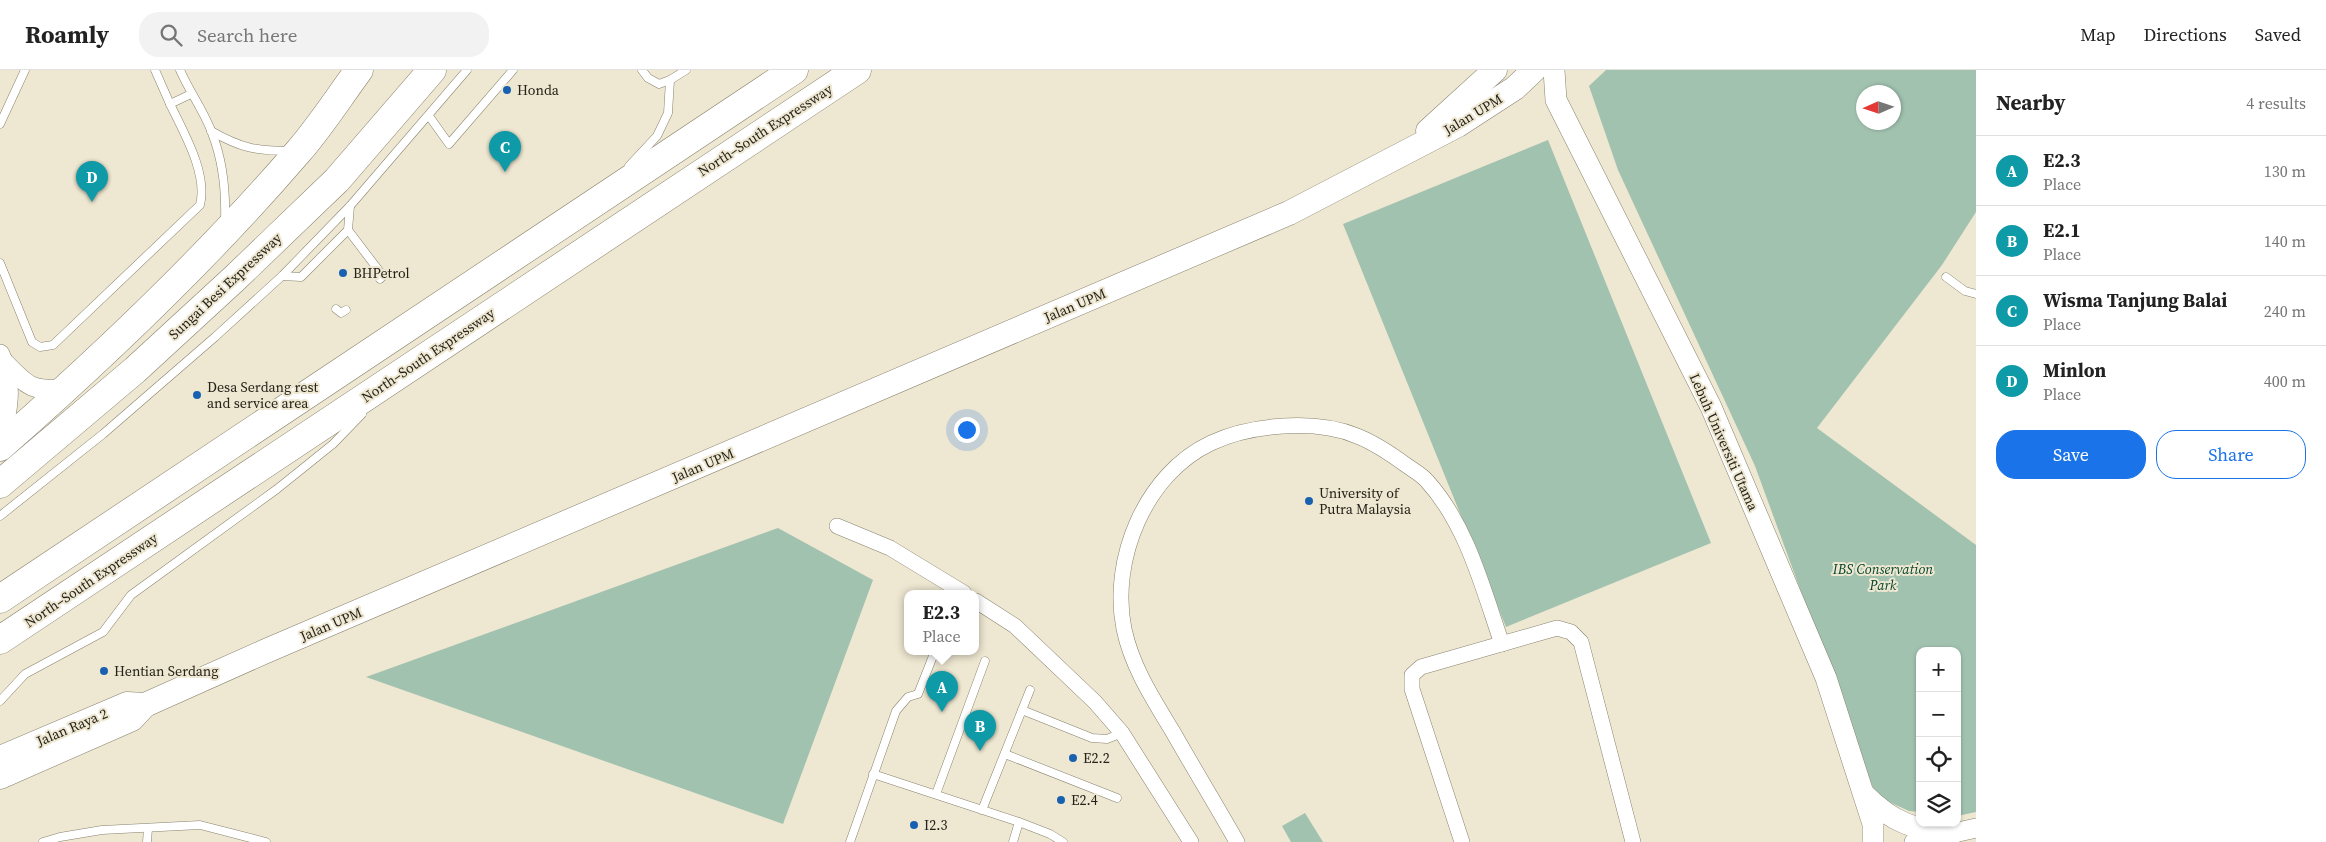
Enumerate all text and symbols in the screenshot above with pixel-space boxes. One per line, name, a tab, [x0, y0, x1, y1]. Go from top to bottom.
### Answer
search box	[139, 12, 489, 57]
text: Roamly	[25, 18, 109, 51]
icon: search	[157, 21, 185, 49]
text: Search here	[197, 22, 297, 48]
text: Map	[2080, 22, 2116, 47]
text: Directions	[2144, 22, 2227, 47]
text: Saved	[2255, 22, 2301, 47]
street label: North–South Expressway	[694, 79, 837, 181]
place label: Honda	[517, 80, 560, 100]
marker: Honda	[501, 84, 513, 96]
north arrow	[1856, 85, 1901, 130]
text: Nearby	[1996, 88, 2066, 117]
street label: Jalan UPM	[1439, 89, 1506, 140]
text: 4 results	[2246, 92, 2306, 114]
pin: C	[489, 131, 521, 172]
text: E2.3	[2043, 147, 2081, 173]
text: A	[2007, 160, 2017, 182]
text: 130 m	[2264, 160, 2306, 182]
pin: D	[76, 161, 108, 202]
text: Place	[2043, 173, 2081, 195]
text: E2.1	[2043, 217, 2081, 243]
street label: Sungai Besi Expressway	[164, 228, 287, 344]
text: B	[2007, 230, 2017, 252]
text: 140 m	[2264, 230, 2306, 252]
text: Place	[2043, 243, 2081, 265]
place label: BHPetrol	[353, 263, 410, 283]
marker: BHPetrol	[337, 267, 349, 279]
street label: Jalan UPM	[1040, 283, 1109, 327]
text: Wisma Tanjung Balai	[2043, 287, 2227, 313]
text: C	[2007, 300, 2017, 322]
text: 240 m	[2264, 300, 2306, 322]
street label: North–South Expressway	[357, 302, 499, 407]
text: Place	[2043, 313, 2081, 335]
text: Minlon	[2043, 357, 2106, 383]
street label: Lebuh Universiti Utama	[1685, 370, 1764, 515]
text: D	[2006, 370, 2018, 392]
text: 400 m	[2264, 370, 2306, 392]
place label: Desa Serdang rest and service area	[207, 377, 318, 413]
text: Place	[2043, 383, 2081, 405]
marker: Desa Serdang rest and service area	[191, 389, 203, 401]
your location	[954, 417, 980, 443]
button: Save	[1996, 430, 2146, 479]
button: Share	[2156, 430, 2306, 479]
street label: Jalan UPM	[668, 443, 737, 487]
place label: University of Putra Malaysia	[1319, 483, 1412, 519]
marker: University of Putra Malaysia	[1303, 495, 1315, 507]
street label: North–South Expressway	[20, 527, 162, 632]
park label: IBS Conservation Park	[1832, 559, 1933, 595]
popup	[904, 590, 979, 655]
text: E2.3	[922, 599, 960, 625]
street label: Jalan UPM	[296, 602, 365, 646]
text: Place	[922, 625, 961, 647]
map controls	[1916, 647, 1961, 827]
button: +	[1916, 647, 1961, 692]
place label: Hentian Serdang	[114, 661, 219, 681]
marker: Hentian Serdang	[98, 665, 110, 677]
pin: A	[926, 671, 958, 712]
button: −	[1916, 692, 1961, 737]
street label: Jalan Raya 2	[33, 703, 111, 751]
pin: B	[964, 710, 996, 751]
button: locate	[1916, 737, 1961, 782]
place label: E2.2	[1083, 748, 1110, 768]
marker: E2.2	[1067, 752, 1079, 764]
button: layers	[1916, 782, 1961, 827]
place label: E2.4	[1071, 790, 1098, 810]
marker: E2.4	[1055, 794, 1067, 806]
place label: I2.3	[924, 815, 947, 835]
marker: I2.3	[908, 819, 920, 831]

